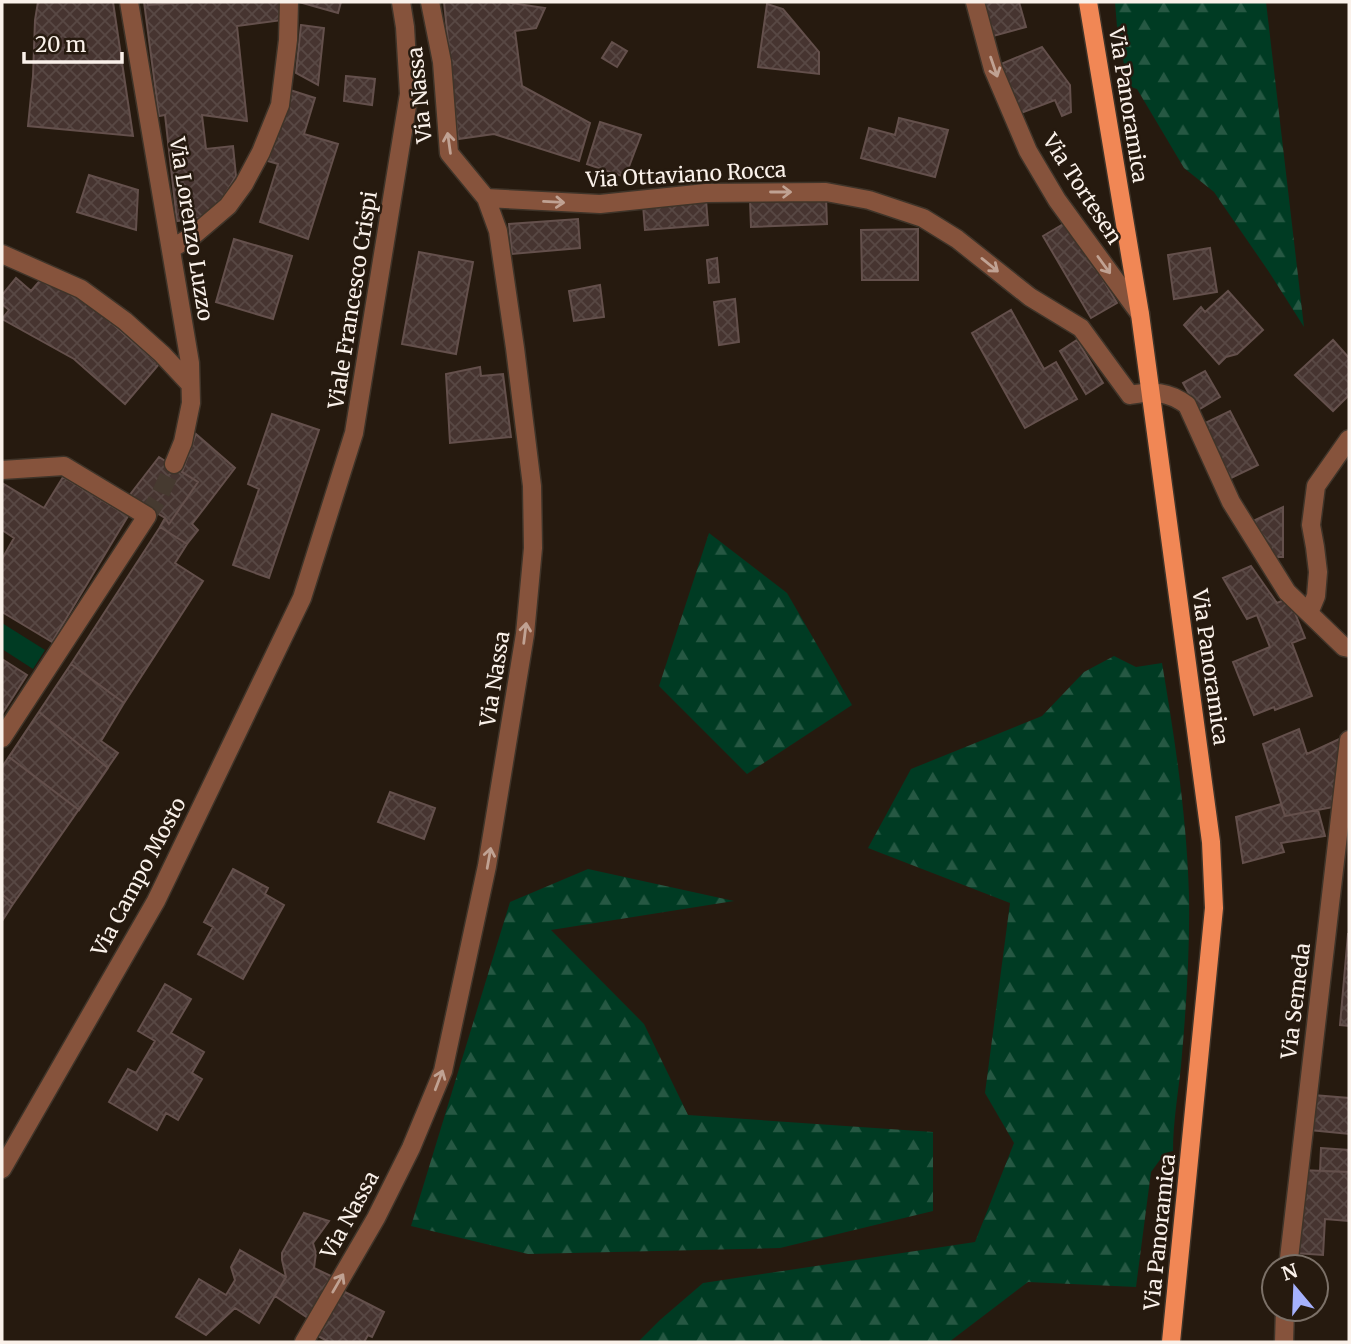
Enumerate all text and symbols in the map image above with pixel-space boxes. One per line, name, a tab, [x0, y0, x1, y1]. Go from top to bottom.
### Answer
scale bar	[24, 21, 122, 65]
street label: Via Panoramica	[1103, 24, 1154, 185]
text: 20 m	[35, 31, 87, 58]
street label: Via Nassa	[401, 46, 438, 145]
one-way arrow	[989, 56, 1001, 78]
street label: Via Tortesen	[1036, 127, 1128, 249]
one-way arrow	[442, 132, 455, 155]
street label: Via Lorenzo Luzzo	[163, 134, 219, 323]
street label: Via Ottaviano Rocca	[584, 156, 787, 193]
one-way arrow	[769, 185, 792, 199]
street label: Viale Francesco Crispi	[322, 189, 383, 412]
one-way arrow	[542, 195, 565, 208]
one-way arrow	[1097, 255, 1111, 274]
one-way arrow	[980, 258, 999, 273]
street label: Via Panoramica	[1186, 586, 1235, 747]
one-way arrow	[518, 622, 531, 645]
street label: Via Nassa	[473, 629, 515, 730]
street label: Via Campo Mosto	[85, 793, 192, 962]
one-way arrow	[483, 847, 496, 870]
street label: Via Semeda	[1275, 941, 1316, 1062]
one-way arrow	[434, 1069, 447, 1091]
street label: Via Panoramica	[1138, 1152, 1181, 1313]
street label: Via Nassa	[314, 1166, 385, 1264]
north arrow	[1260, 1253, 1330, 1323]
text: N	[1278, 1258, 1300, 1286]
one-way arrow	[331, 1274, 345, 1294]

